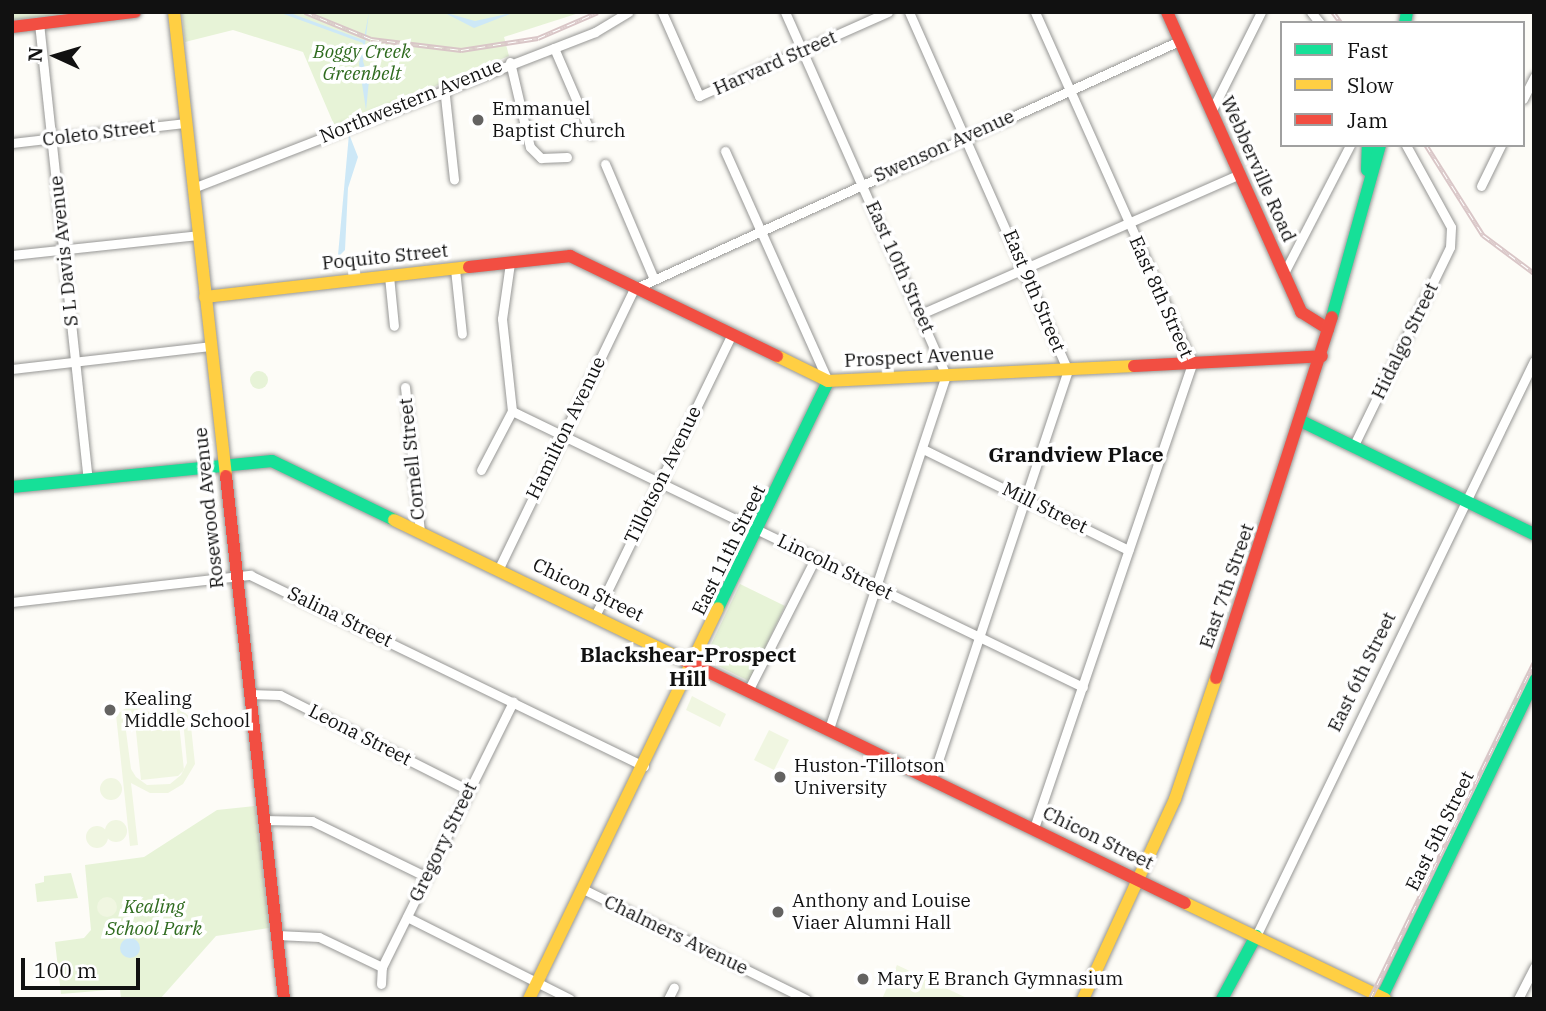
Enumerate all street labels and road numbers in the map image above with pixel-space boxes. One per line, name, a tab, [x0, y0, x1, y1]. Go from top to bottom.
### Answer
street label: Harvard Street	[710, 26, 840, 100]
street label: Northwestern Avenue	[316, 54, 506, 148]
street label: Webberville Road	[1216, 93, 1300, 245]
street label: Swenson Avenue	[870, 105, 1018, 187]
street label: Coleto Street	[41, 115, 157, 151]
street label: S L Davis Avenue	[45, 175, 83, 327]
street label: East 10th Street	[861, 198, 939, 336]
street label: East 9th Street	[998, 226, 1070, 356]
street label: East 8th Street	[1124, 233, 1198, 361]
street label: Poquito Street	[321, 239, 449, 275]
street label: Hidalgo Street	[1367, 279, 1443, 403]
street label: Prospect Avenue	[844, 342, 994, 372]
street label: Hamilton Avenue	[522, 353, 610, 503]
street label: Cornell Street	[394, 397, 430, 521]
street label: Tillotson Avenue	[620, 402, 706, 548]
street label: Rosewood Avenue	[189, 426, 229, 590]
street label: Mill Street	[999, 478, 1091, 538]
street label: East 11th Street	[688, 481, 770, 619]
street label: East 7th Street	[1195, 521, 1259, 651]
street label: Lincoln Street	[774, 529, 896, 605]
street label: Chicon Street	[529, 553, 647, 627]
street label: Salina Street	[284, 582, 396, 652]
street label: East 6th Street	[1323, 608, 1401, 736]
street label: Leona Street	[305, 699, 415, 771]
street label: East 5th Street	[1401, 767, 1479, 895]
street label: Gregory Street	[404, 779, 482, 905]
street label: Chicon Street	[1039, 801, 1157, 875]
street label: Chalmers Avenue	[600, 890, 752, 980]

